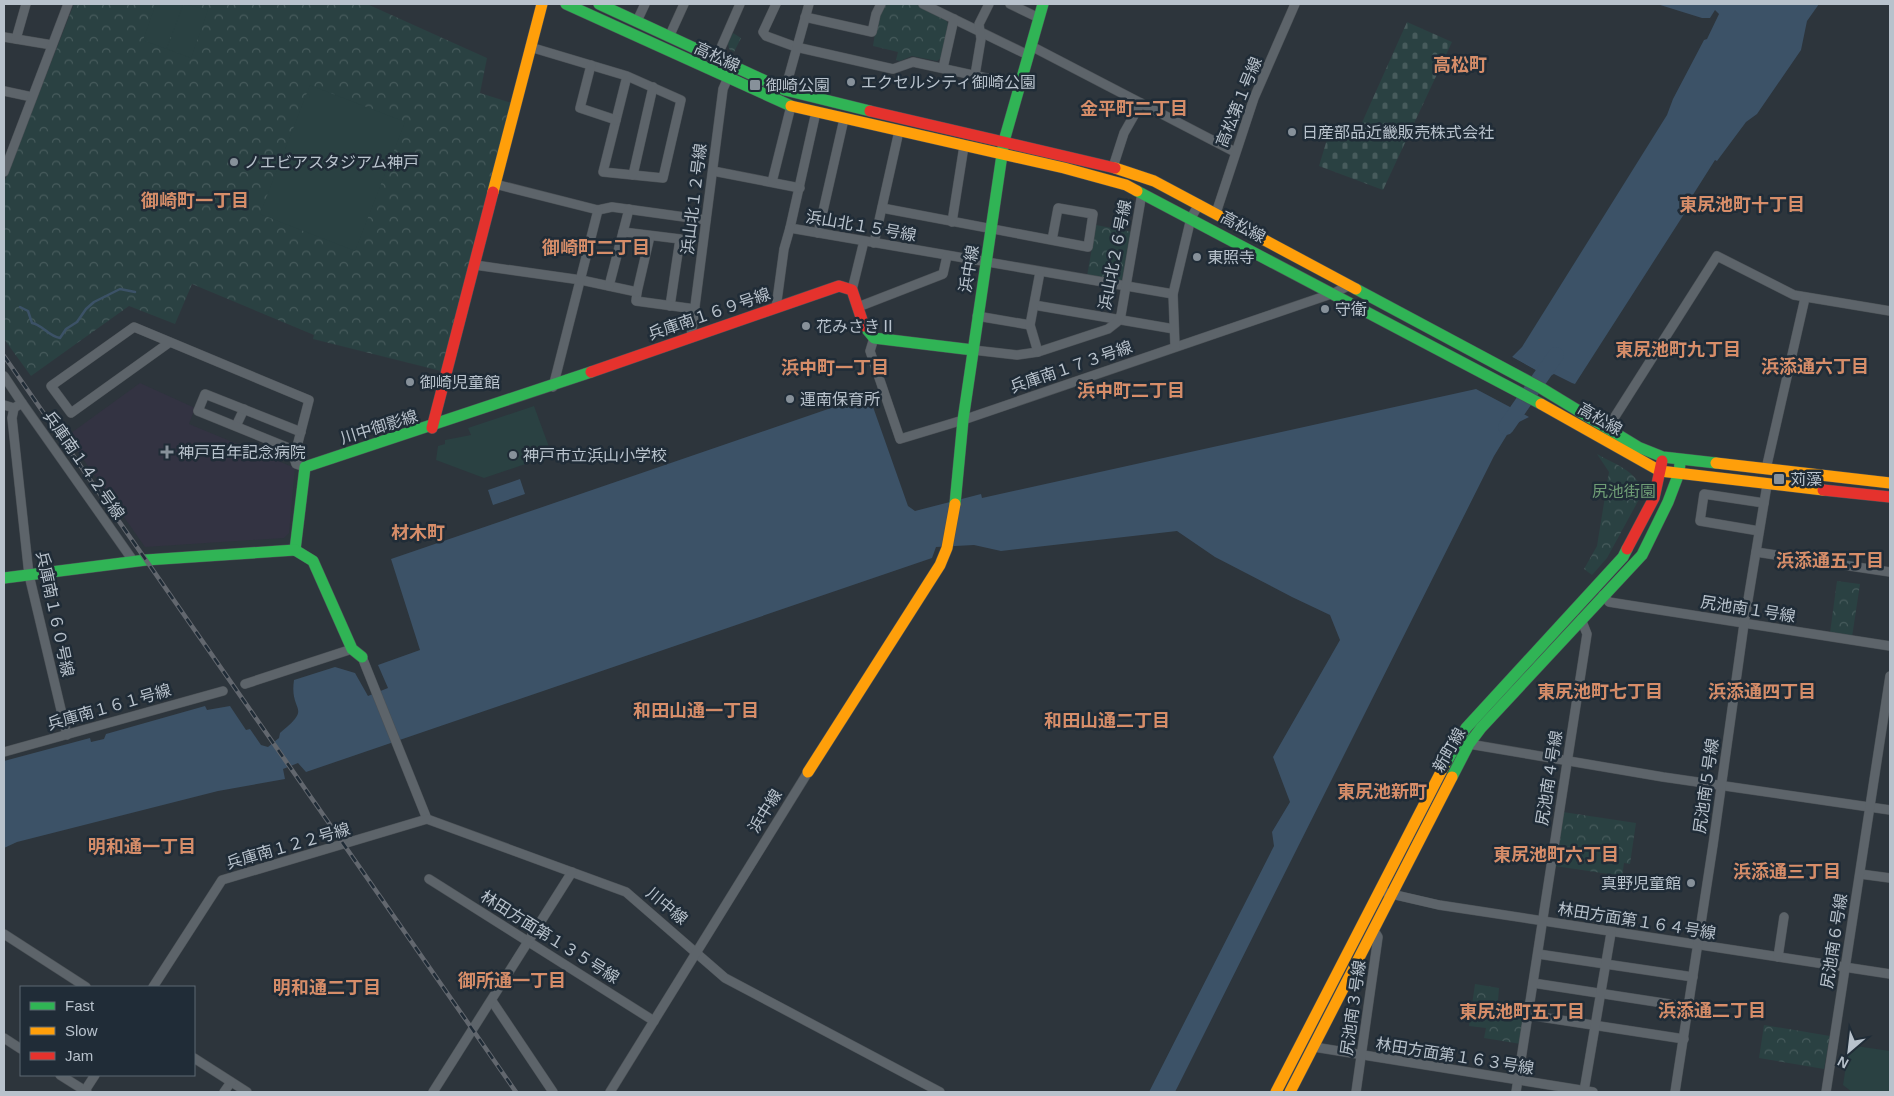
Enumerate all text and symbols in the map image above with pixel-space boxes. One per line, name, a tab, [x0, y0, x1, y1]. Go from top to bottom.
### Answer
street label: 高松線	[692, 39, 742, 75]
street label: 高松第１号線	[1213, 54, 1265, 150]
district label: 高松町	[1433, 55, 1487, 75]
place label: エクセルシティ御崎公園	[861, 74, 1036, 91]
marker: エクセルシティ御崎公園	[845, 76, 857, 88]
place label: 御崎公園	[766, 77, 830, 94]
marker: 御崎公園	[748, 78, 762, 92]
district label: 金平町二丁目	[1080, 99, 1188, 119]
place label: 日産部品近畿販売株式会社	[1302, 124, 1494, 141]
marker: 日産部品近畿販売株式会社	[1286, 126, 1298, 138]
street label: 浜山北１２号線	[679, 142, 709, 256]
place label: ノエビアスタジアム神戸	[244, 154, 419, 171]
marker: ノエビアスタジアム神戸	[228, 156, 240, 168]
district label: 御崎町一丁目	[140, 191, 249, 211]
district label: 東尻池町十丁目	[1679, 195, 1805, 215]
street label: 浜山北２６号線	[1096, 198, 1134, 312]
street label: 浜山北１５号線	[804, 208, 918, 244]
street label: 高松線	[1218, 208, 1268, 246]
district label: 御崎町二丁目	[541, 238, 650, 258]
street label: 浜中線	[956, 244, 982, 294]
place label: 東照寺	[1207, 249, 1255, 266]
marker: 東照寺	[1191, 251, 1203, 263]
street label: 兵庫南１６９号線	[646, 285, 772, 343]
place label: 守衛	[1335, 301, 1367, 318]
marker: 守衛	[1319, 303, 1331, 315]
place label: 花みさきⅡ	[816, 318, 896, 335]
marker: 花みさきⅡ	[800, 320, 812, 332]
street label: 兵庫南１７３号線	[1008, 338, 1134, 396]
district label: 東尻池町九丁目	[1615, 340, 1741, 360]
district label: 浜添通六丁目	[1761, 357, 1869, 377]
district label: 浜中町一丁目	[781, 358, 889, 378]
place label: 御崎児童館	[420, 374, 500, 391]
marker: 御崎児童館	[404, 376, 416, 388]
district label: 浜中町二丁目	[1077, 381, 1185, 401]
place label: 運南保育所	[800, 391, 880, 408]
marker: 運南保育所	[784, 393, 796, 405]
street label: 高松線	[1575, 400, 1625, 438]
street label: 川中御影線	[338, 407, 420, 447]
street label: 兵庫南１４２号線	[40, 408, 128, 522]
place label: 神戸百年記念病院	[178, 444, 306, 461]
marker: 神戸百年記念病院	[160, 445, 174, 459]
place label: 神戸市立浜山小学校	[523, 447, 667, 464]
marker: 神戸市立浜山小学校	[507, 449, 519, 461]
place label: 苅藻	[1790, 471, 1822, 488]
marker: 苅藻	[1772, 472, 1786, 486]
park label: 尻池街園	[1592, 483, 1656, 500]
district label: 材木町	[391, 523, 445, 543]
street label: 兵庫南１６０号線	[33, 550, 77, 678]
district label: 浜添通五丁目	[1776, 551, 1884, 571]
street label: 尻池南１号線	[1699, 593, 1797, 625]
street label: 兵庫南１６１号線	[45, 681, 173, 733]
district label: 東尻池町七丁目	[1537, 682, 1663, 702]
district label: 浜添通四丁目	[1708, 682, 1816, 702]
district label: 和田山通一丁目	[633, 701, 759, 721]
district label: 和田山通二丁目	[1044, 711, 1170, 731]
street label: 新町線	[1430, 725, 1468, 775]
street label: 尻池南４号線	[1533, 729, 1565, 827]
street label: 尻池南５号線	[1691, 737, 1721, 835]
district label: 東尻池新町	[1337, 782, 1427, 802]
street label: 浜中線	[745, 786, 785, 836]
street label: 兵庫南１２２号線	[224, 820, 352, 872]
district label: 明和通一丁目	[88, 837, 196, 857]
district label: 東尻池町六丁目	[1493, 845, 1619, 865]
district label: 浜添通三丁目	[1733, 862, 1841, 882]
place label: 真野児童館	[1601, 875, 1681, 892]
marker: 真野児童館	[1685, 877, 1697, 889]
street label: 川中線	[643, 884, 691, 928]
street label: 林田方面第１３５号線	[478, 887, 622, 987]
street label: 尻池南６号線	[1818, 892, 1850, 990]
street label: 林田方面第１６４号線	[1557, 900, 1717, 942]
street label: 尻池南３号線	[1338, 959, 1368, 1057]
district label: 御所通一丁目	[457, 971, 566, 991]
district label: 明和通二丁目	[273, 978, 381, 998]
legend	[20, 986, 195, 1076]
text: Fast	[65, 997, 95, 1014]
district label: 浜添通二丁目	[1658, 1001, 1766, 1021]
district label: 東尻池町五丁目	[1459, 1002, 1585, 1022]
text: Slow	[65, 1022, 98, 1039]
north arrow	[1824, 1026, 1874, 1076]
street label: 林田方面第１６３号線	[1375, 1035, 1535, 1077]
text: Jam	[65, 1047, 93, 1064]
text: N	[1835, 1053, 1851, 1072]

